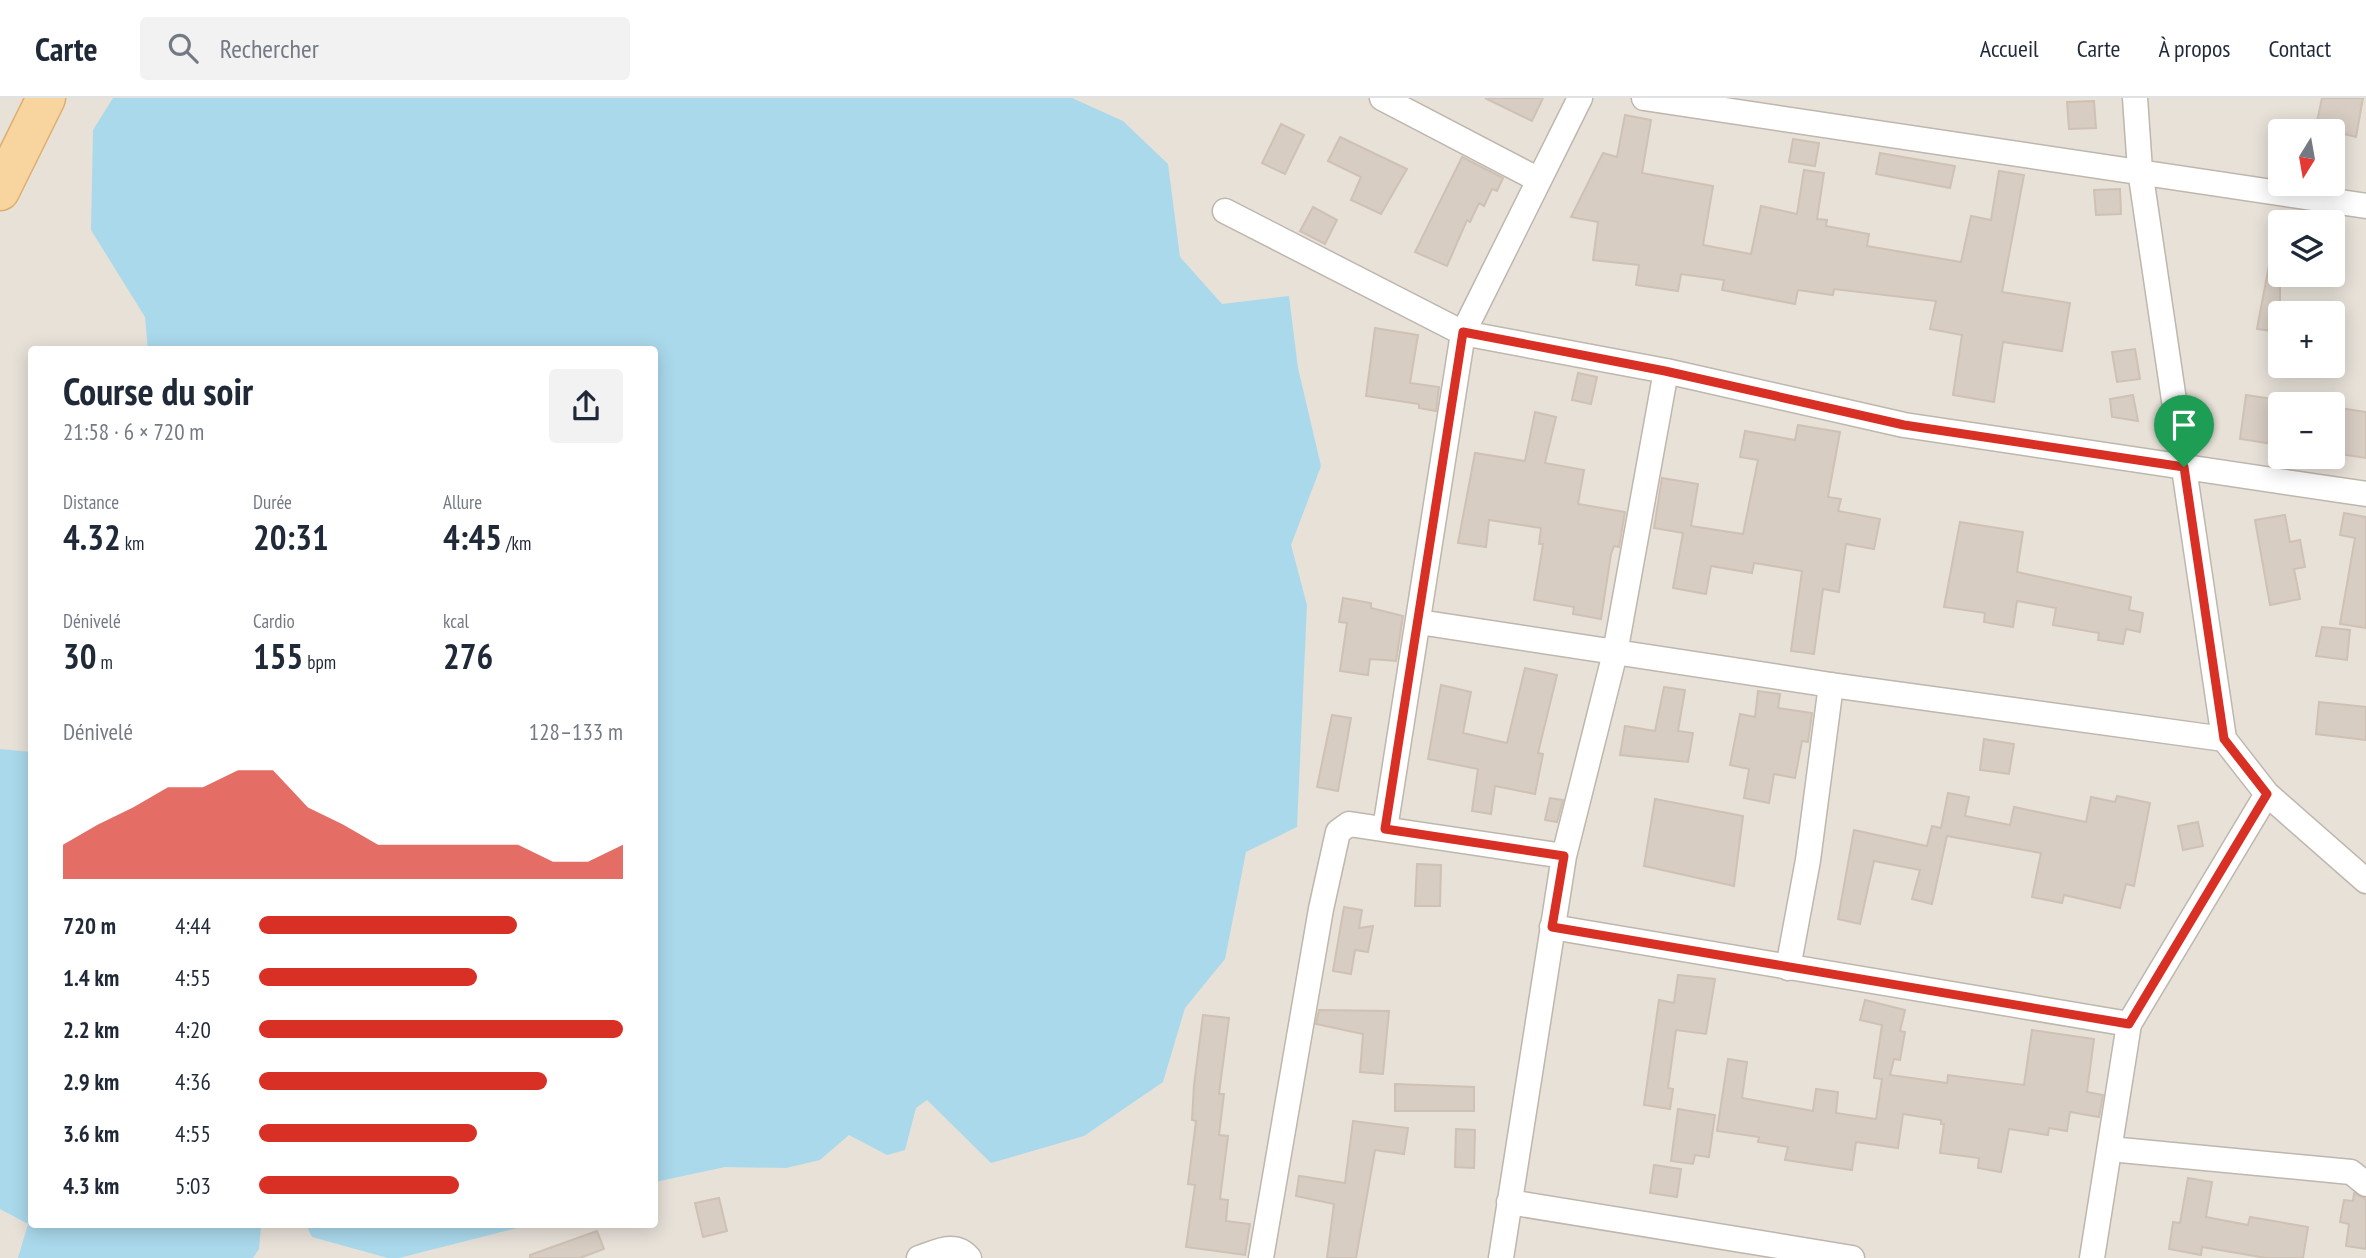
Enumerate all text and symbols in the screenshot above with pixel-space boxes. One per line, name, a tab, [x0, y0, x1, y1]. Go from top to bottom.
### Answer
search box	[140, 17, 630, 80]
text: Carte	[35, 27, 98, 70]
icon: search	[164, 29, 202, 67]
text: Rechercher	[220, 32, 319, 65]
text: Accueil	[1980, 33, 2039, 64]
text: Carte	[2077, 33, 2120, 64]
text: À propos	[2158, 33, 2230, 64]
text: Contact	[2268, 33, 2331, 64]
north arrow	[2268, 119, 2345, 196]
map controls	[2268, 119, 2345, 469]
button: layers	[2268, 210, 2345, 287]
button: +	[2268, 301, 2345, 378]
text: Course du soir	[63, 366, 253, 415]
button: share	[549, 369, 623, 443]
button: −	[2268, 392, 2345, 469]
pin	[2154, 395, 2214, 467]
icon: arrive	[2165, 406, 2203, 444]
text: 21:58 · 6 × 720 m	[63, 417, 204, 446]
text: Distance	[63, 490, 119, 514]
text: Durée	[253, 490, 292, 514]
text: Allure	[443, 490, 482, 514]
text: 4.32	[63, 514, 121, 560]
text: 20:31	[253, 514, 329, 560]
text: 4:45	[443, 514, 502, 560]
text: km	[121, 531, 144, 555]
text: /km	[502, 531, 531, 555]
text: Dénivelé	[63, 609, 121, 633]
text: Cardio	[253, 609, 295, 633]
text: kcal	[443, 609, 469, 633]
text: 30	[63, 633, 96, 679]
text: 155	[253, 633, 303, 679]
text: 276	[443, 633, 493, 679]
text: m	[96, 650, 113, 674]
text: bpm	[303, 650, 336, 674]
text: Dénivelé	[63, 717, 133, 746]
text: 128–133 m	[529, 717, 623, 746]
text: 720 m	[63, 911, 116, 940]
text: 4:44	[175, 911, 211, 940]
text: 1.4 km	[63, 963, 119, 992]
text: 4:55	[175, 963, 211, 992]
text: 2.2 km	[63, 1015, 119, 1044]
text: 4:20	[175, 1015, 211, 1044]
text: 2.9 km	[63, 1067, 119, 1096]
text: 4:36	[175, 1067, 211, 1096]
text: 3.6 km	[63, 1119, 119, 1148]
text: 4:55	[175, 1119, 211, 1148]
text: 4.3 km	[63, 1171, 119, 1200]
text: 5:03	[175, 1171, 211, 1200]

